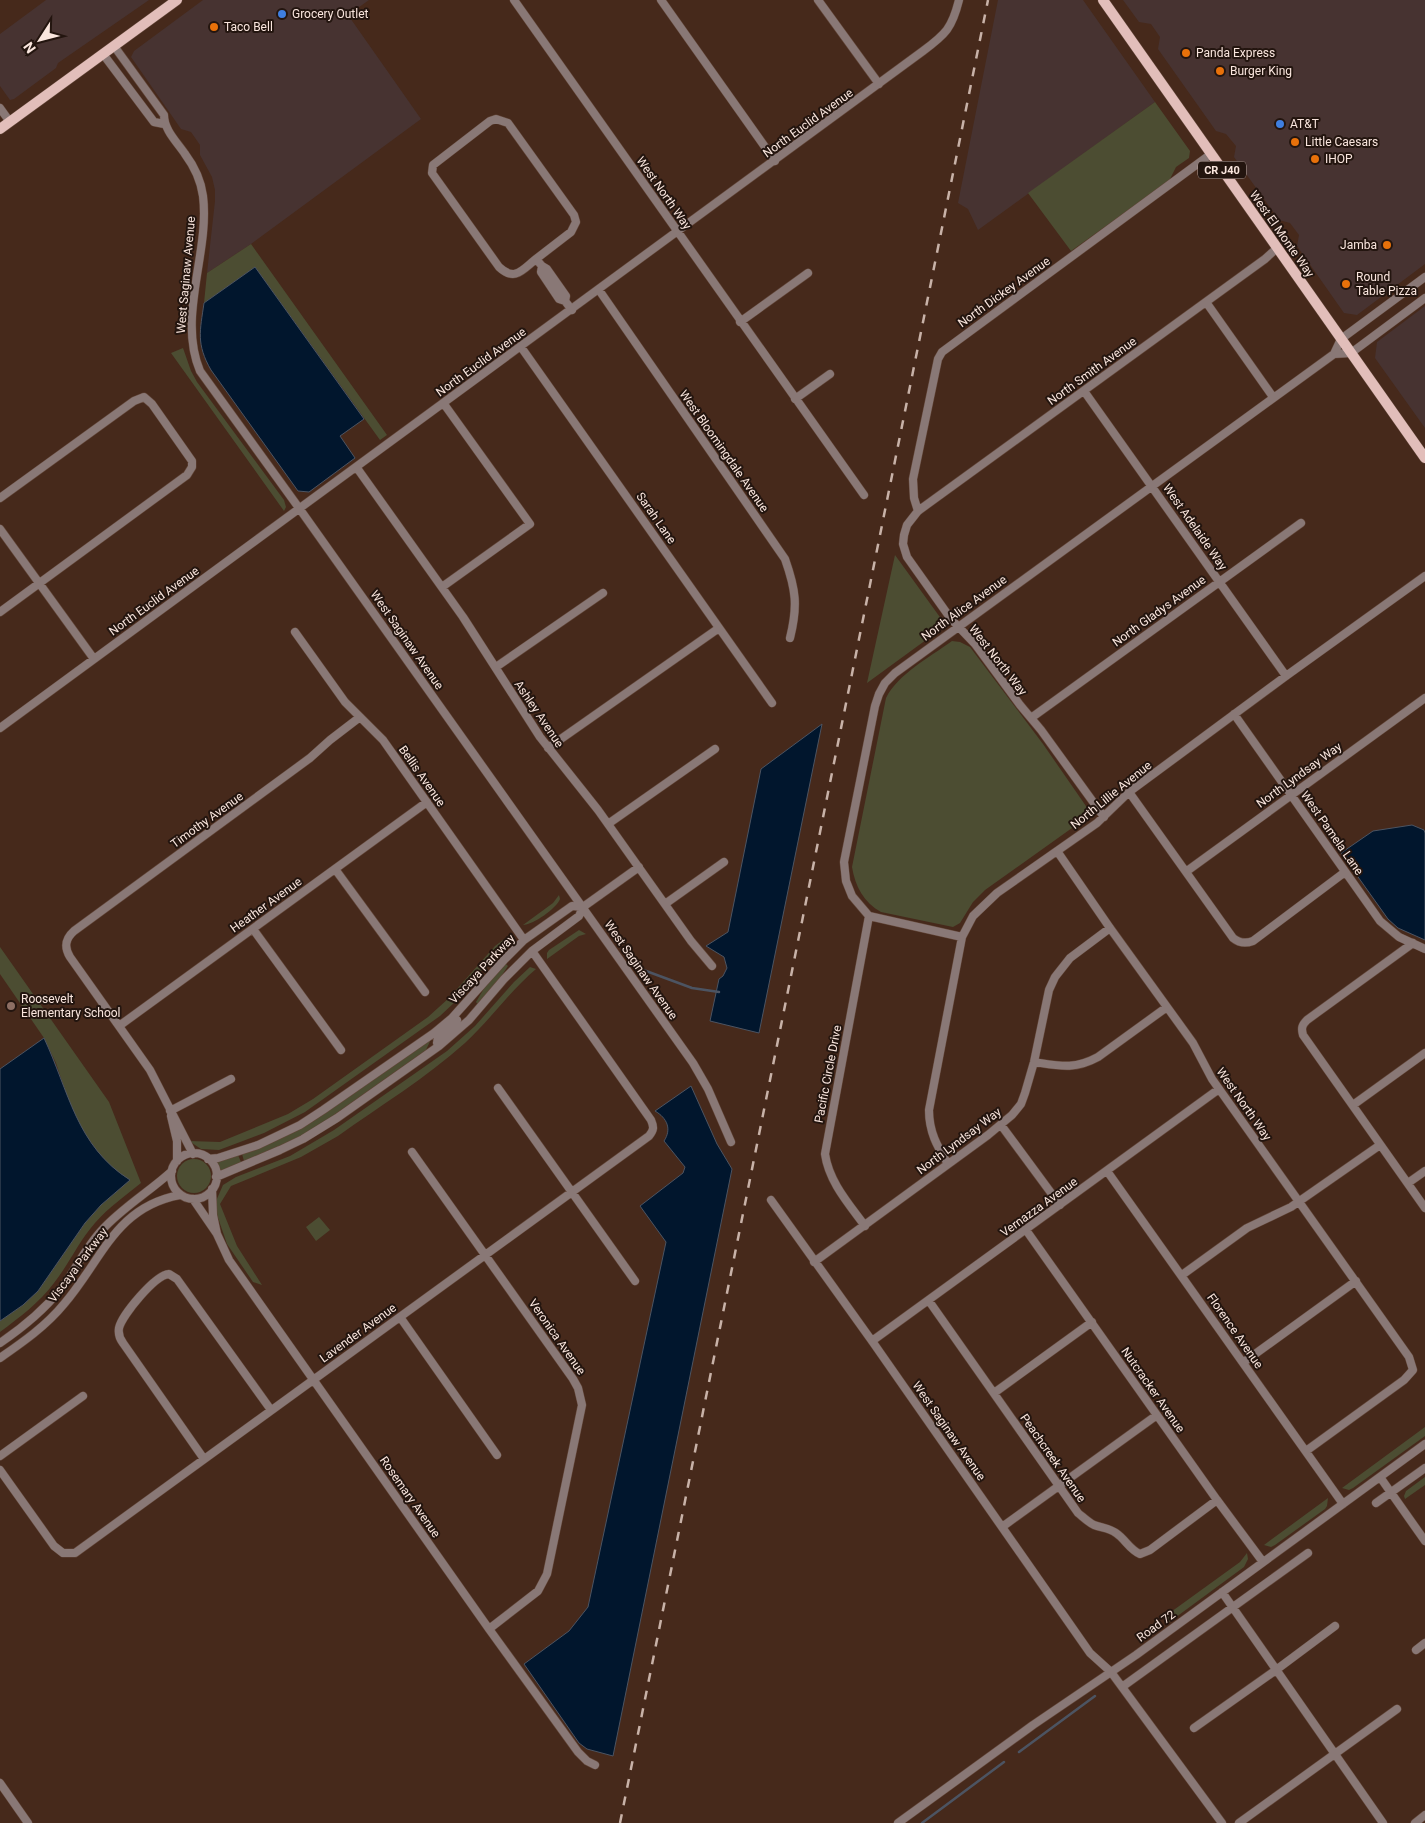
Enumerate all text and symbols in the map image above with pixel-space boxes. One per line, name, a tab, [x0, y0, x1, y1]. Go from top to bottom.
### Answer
place label: Grocery Outlet	[292, 7, 369, 21]
marker: Grocery Outlet	[276, 8, 288, 20]
north arrow	[15, 15, 65, 65]
place label: Taco Bell	[224, 20, 273, 34]
marker: Taco Bell	[208, 21, 220, 33]
text: N	[20, 39, 39, 56]
place label: Panda Express	[1196, 46, 1275, 60]
marker: Panda Express	[1180, 47, 1192, 59]
place label: Burger King	[1230, 64, 1292, 78]
marker: Burger King	[1214, 65, 1226, 77]
street label: North Euclid Avenue	[760, 86, 856, 160]
place label: AT&T	[1290, 117, 1319, 131]
marker: AT&T	[1274, 118, 1286, 130]
place label: Little Caesars	[1305, 135, 1378, 149]
marker: Little Caesars	[1289, 136, 1301, 148]
place label: IHOP	[1325, 152, 1353, 166]
marker: IHOP	[1309, 153, 1321, 165]
street label: West North Way	[634, 154, 695, 232]
road number: CR J40	[1198, 162, 1246, 178]
street label: West El Monte Way	[1247, 188, 1317, 280]
street label: West Saginaw Avenue	[174, 216, 198, 334]
place label: Jamba	[1340, 238, 1377, 252]
marker: Jamba	[1381, 239, 1393, 251]
street label: North Dickey Avenue	[955, 254, 1053, 330]
place label: Round Table Pizza	[1356, 270, 1417, 298]
marker: Round Table Pizza	[1340, 278, 1352, 290]
street label: North Euclid Avenue	[433, 325, 529, 399]
street label: North Smith Avenue	[1045, 334, 1139, 408]
street label: West Bloomingdale Avenue	[677, 387, 771, 515]
street label: West Adelaide Way	[1160, 481, 1230, 573]
street label: Sarah Lane	[633, 490, 679, 546]
street label: North Euclid Avenue	[106, 564, 202, 638]
street label: North Alice Avenue	[919, 572, 1009, 644]
street label: North Gladys Avenue	[1110, 572, 1208, 650]
street label: West Saginaw Avenue	[368, 588, 446, 692]
street label: West North Way	[966, 622, 1030, 698]
street label: Ashley Avenue	[511, 678, 567, 750]
street label: North Lyndsay Way	[1254, 739, 1345, 811]
street label: Bellis Avenue	[396, 743, 448, 809]
street label: North Lillie Avenue	[1068, 758, 1154, 832]
street label: West Pamela Lane	[1298, 788, 1366, 878]
street label: Timothy Avenue	[168, 789, 246, 851]
street label: Heather Avenue	[228, 874, 304, 936]
street label: West Saginaw Avenue	[602, 918, 680, 1022]
street label: Viscaya Parkway	[446, 931, 518, 1007]
place label: Roosevelt Elementary School	[21, 992, 121, 1020]
marker: Roosevelt Elementary School	[5, 1000, 17, 1012]
street label: Pacific Circle Drive	[812, 1024, 844, 1124]
street label: West North Way	[1214, 1065, 1275, 1143]
street label: North Lyndsay Way	[914, 1105, 1004, 1177]
street label: Vernazza Avenue	[998, 1174, 1080, 1240]
street label: Viscaya Parkway	[45, 1225, 111, 1305]
street label: Florence Avenue	[1204, 1291, 1266, 1371]
street label: Veronica Avenue	[526, 1296, 588, 1378]
street label: Lavender Avenue	[317, 1301, 399, 1365]
street label: Nutcracker Avenue	[1118, 1345, 1188, 1435]
street label: West Saginaw Avenue	[910, 1379, 988, 1483]
street label: Peachcreek Avenue	[1017, 1411, 1089, 1505]
street label: Rosemary Avenue	[377, 1454, 443, 1540]
street label: Road 72	[1134, 1607, 1178, 1645]

